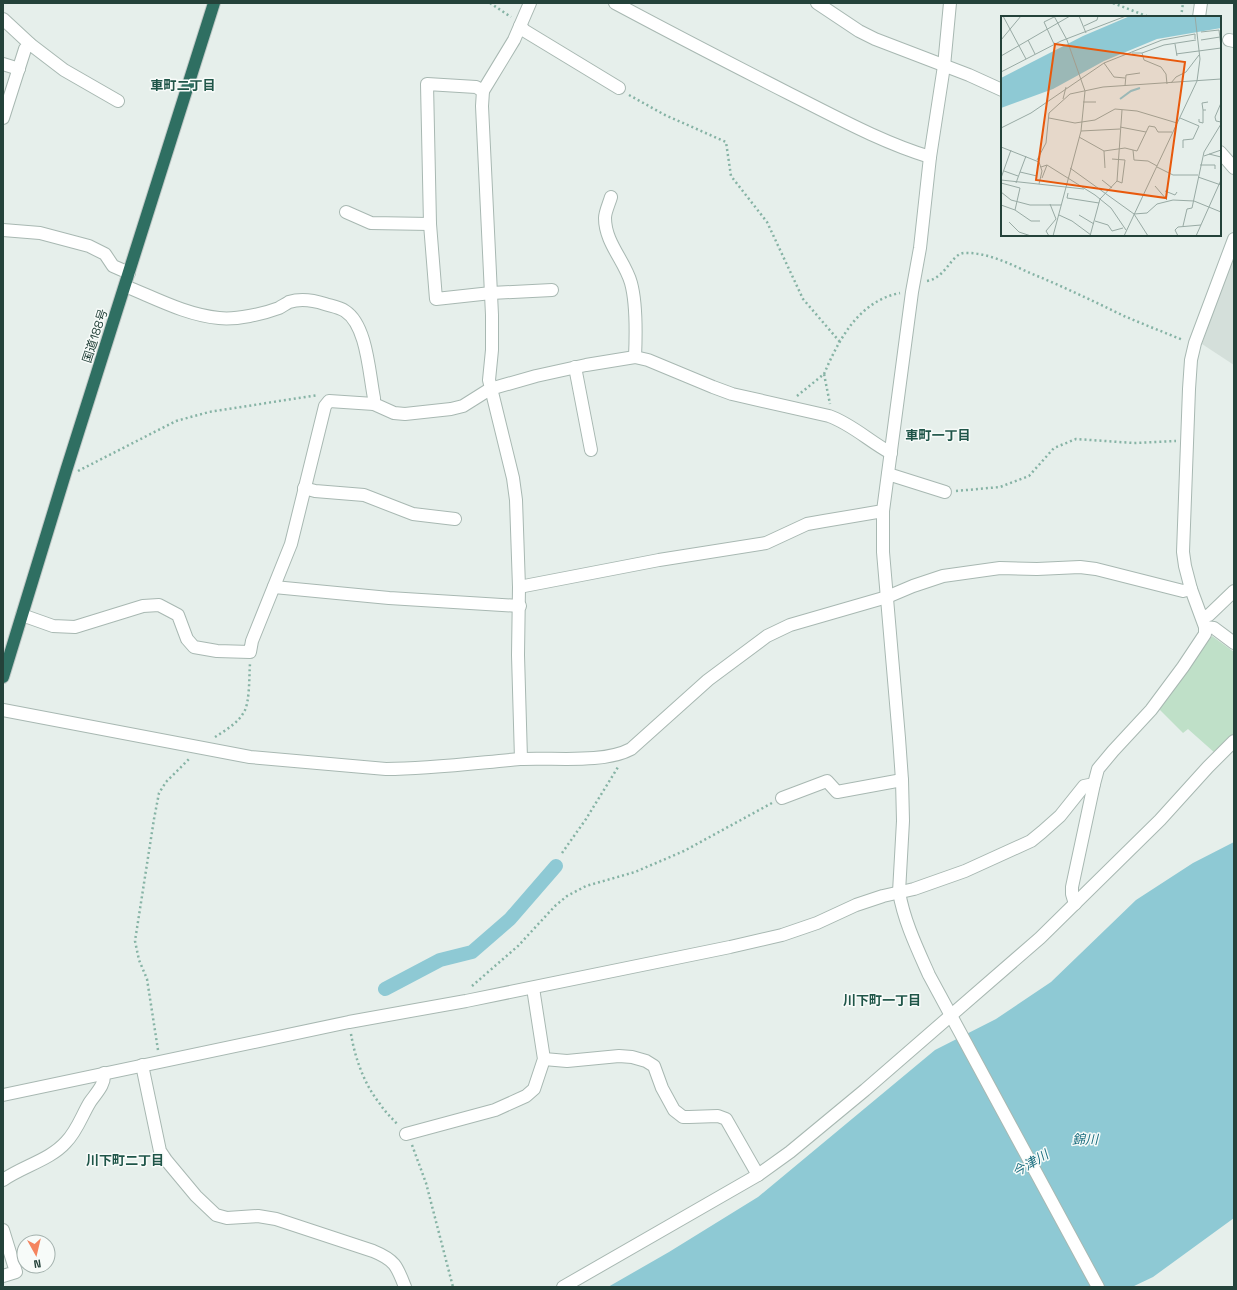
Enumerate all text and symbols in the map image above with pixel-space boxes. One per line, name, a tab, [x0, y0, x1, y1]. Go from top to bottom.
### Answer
inset map	[1001, 16, 1221, 236]
district label: 車町二丁目	[150, 77, 216, 94]
street label: 国道188号	[79, 307, 111, 365]
district label: 車町一丁目	[905, 427, 971, 444]
district label: 川下町一丁目	[843, 992, 921, 1009]
water label: 錦川	[1072, 1131, 1100, 1148]
water label: 今津川	[1009, 1145, 1053, 1181]
district label: 川下町二丁目	[86, 1152, 164, 1169]
north arrow	[16, 1234, 56, 1274]
text: N	[33, 1256, 42, 1271]

